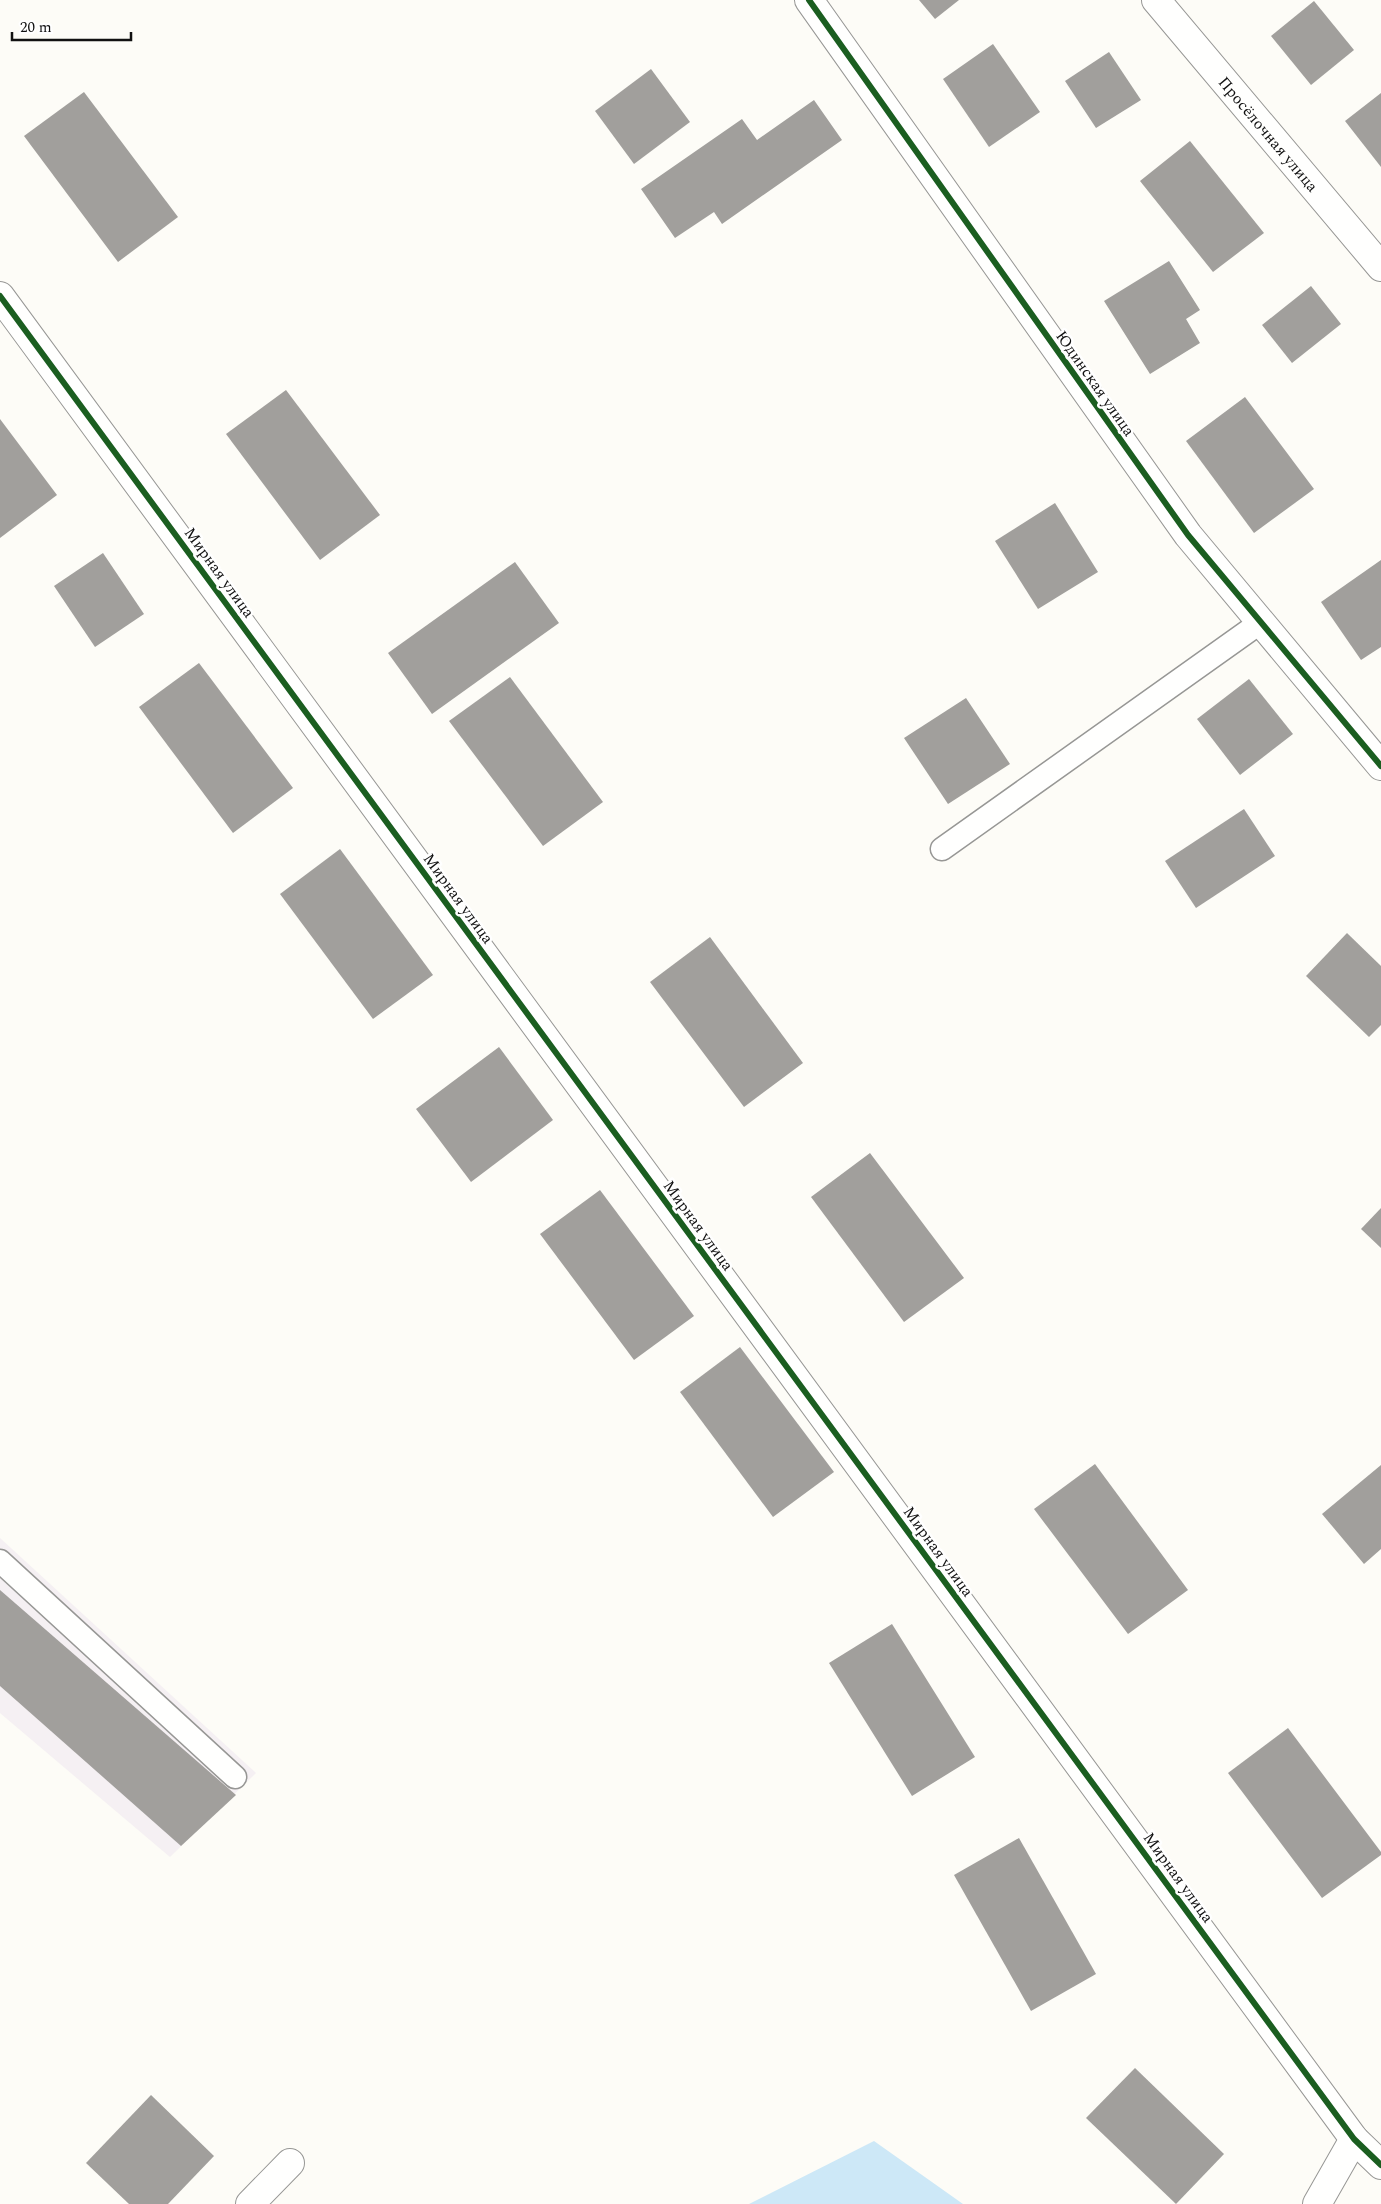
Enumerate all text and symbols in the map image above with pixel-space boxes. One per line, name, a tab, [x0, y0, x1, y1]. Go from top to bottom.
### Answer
scale bar	[12, 10, 131, 42]
text: 20 m	[20, 16, 52, 39]
street label: Просёлочная улица	[1212, 71, 1324, 198]
street label: Юдинская улица	[1050, 326, 1141, 442]
street label: Мирная улица	[178, 522, 260, 623]
street label: Мирная улица	[417, 848, 499, 949]
street label: Мирная улица	[657, 1175, 739, 1276]
street label: Мирная улица	[897, 1501, 979, 1602]
street label: Мирная улица	[1137, 1827, 1219, 1928]

